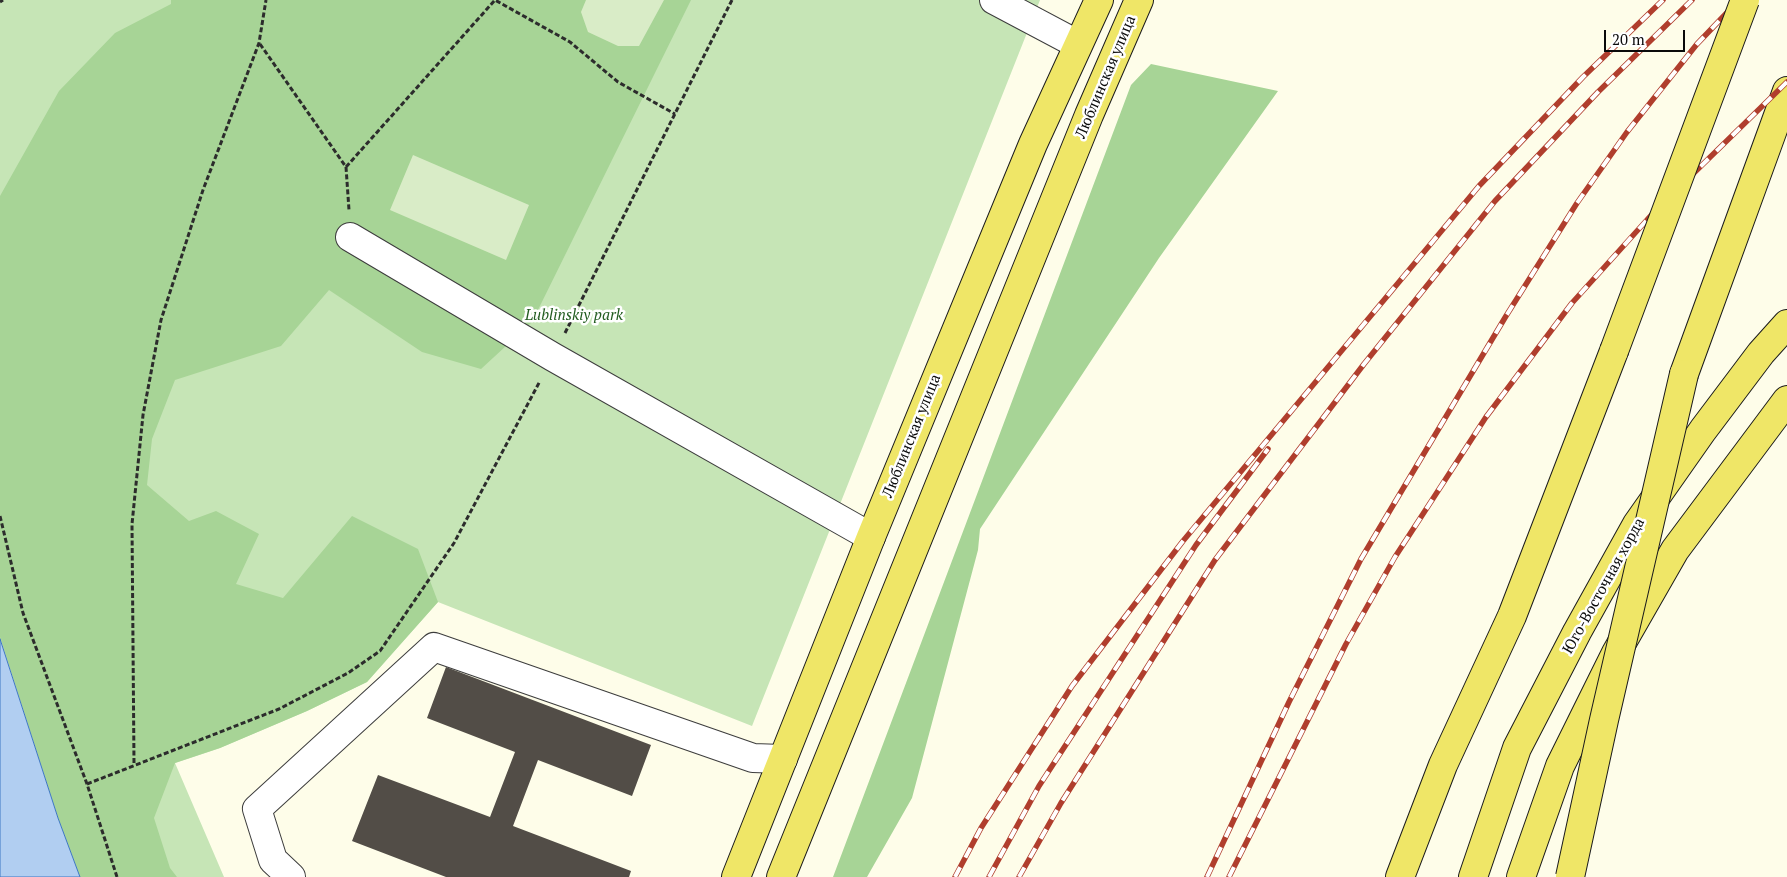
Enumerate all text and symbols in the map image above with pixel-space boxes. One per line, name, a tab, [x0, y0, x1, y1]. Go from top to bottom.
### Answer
street label: Люблинская улица	[1072, 13, 1140, 141]
scale bar	[1607, 20, 1688, 52]
text: 20 m	[1612, 29, 1645, 49]
park label: Lublinskiy park	[525, 307, 623, 325]
street label: Люблинская улица	[879, 372, 945, 500]
street label: Юго-Восточная хорда	[1559, 515, 1649, 657]

